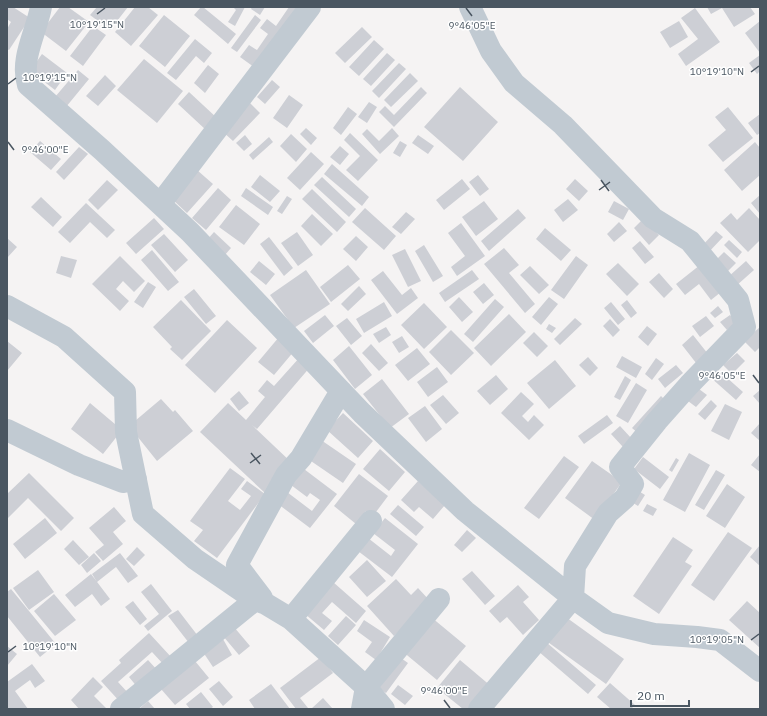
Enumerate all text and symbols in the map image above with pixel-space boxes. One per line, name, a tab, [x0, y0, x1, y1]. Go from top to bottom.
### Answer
text: 10°19'15"N	[70, 18, 124, 31]
text: 9°46'05"E	[448, 19, 496, 32]
text: 10°19'10"N	[690, 65, 744, 78]
text: 10°19'15"N	[23, 71, 77, 84]
text: 9°46'00"E	[21, 143, 69, 156]
text: 9°46'05"E	[698, 369, 746, 382]
text: 10°19'05"N	[690, 633, 744, 646]
text: 10°19'10"N	[23, 640, 77, 653]
scale bar	[631, 682, 689, 708]
text: 9°46'00"E	[420, 684, 468, 697]
text: 20 m	[637, 688, 665, 703]

